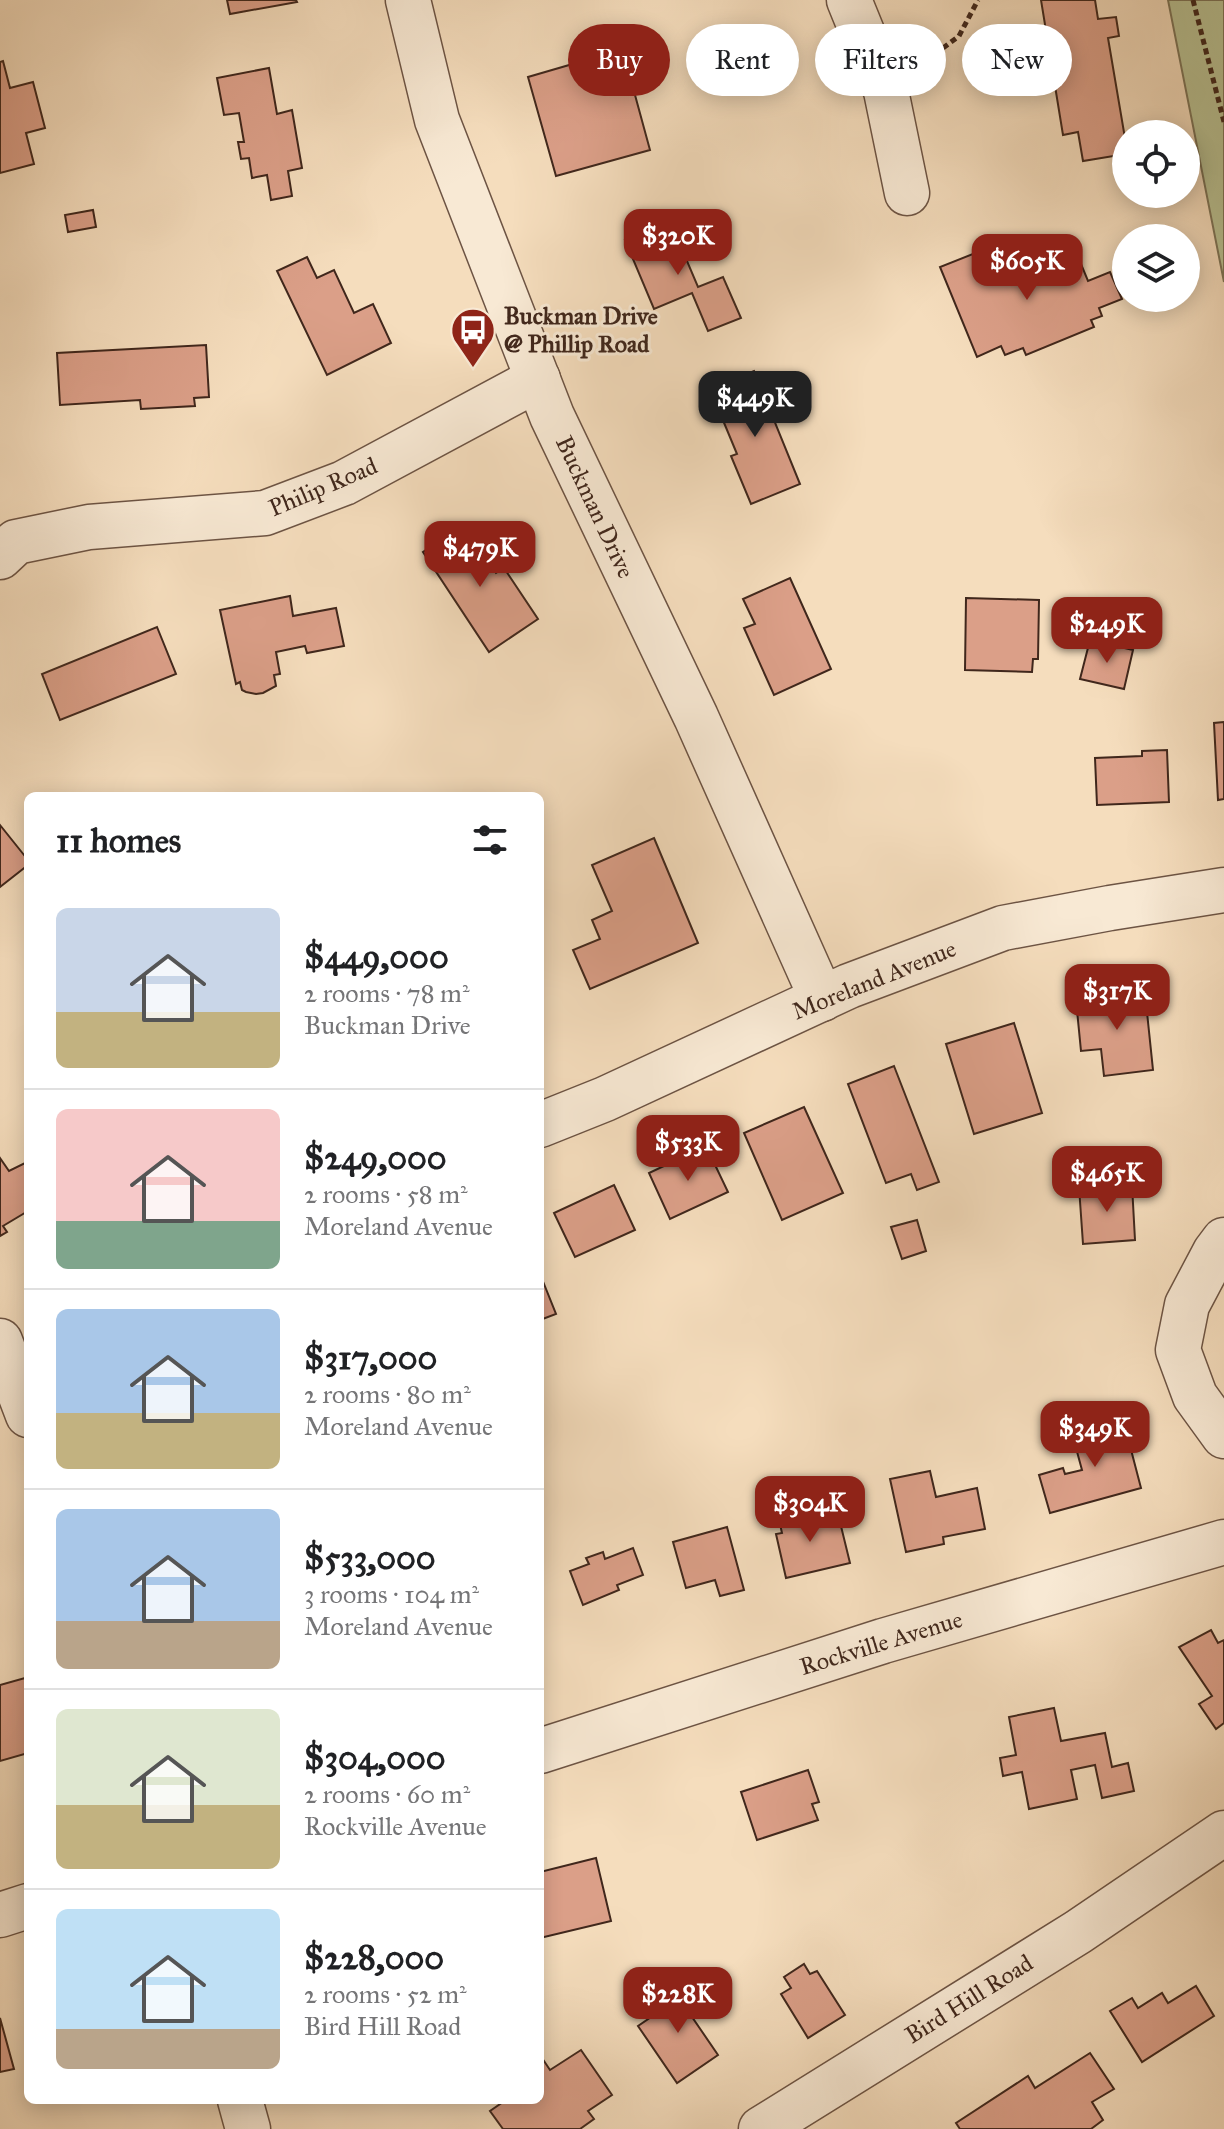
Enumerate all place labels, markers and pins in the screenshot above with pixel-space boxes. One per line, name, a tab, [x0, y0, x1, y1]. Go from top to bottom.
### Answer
pin: $320K	[622, 209, 734, 277]
pin: $605K	[971, 234, 1083, 302]
place label: Buckman Drive @ Phillip Road	[504, 301, 658, 359]
bus stop icon: Buckman Drive @ Phillip Road	[449, 306, 497, 369]
pin: $449K	[699, 371, 811, 439]
pin: $479K	[424, 521, 536, 589]
pin: $249K	[1051, 597, 1163, 665]
pin: $317K	[1061, 964, 1173, 1032]
pin: $533K	[632, 1115, 744, 1183]
pin: $465K	[1051, 1146, 1163, 1214]
pin: $349K	[1039, 1401, 1151, 1469]
pin: $304K	[754, 1476, 866, 1544]
pin: $228K	[622, 1967, 734, 2035]

